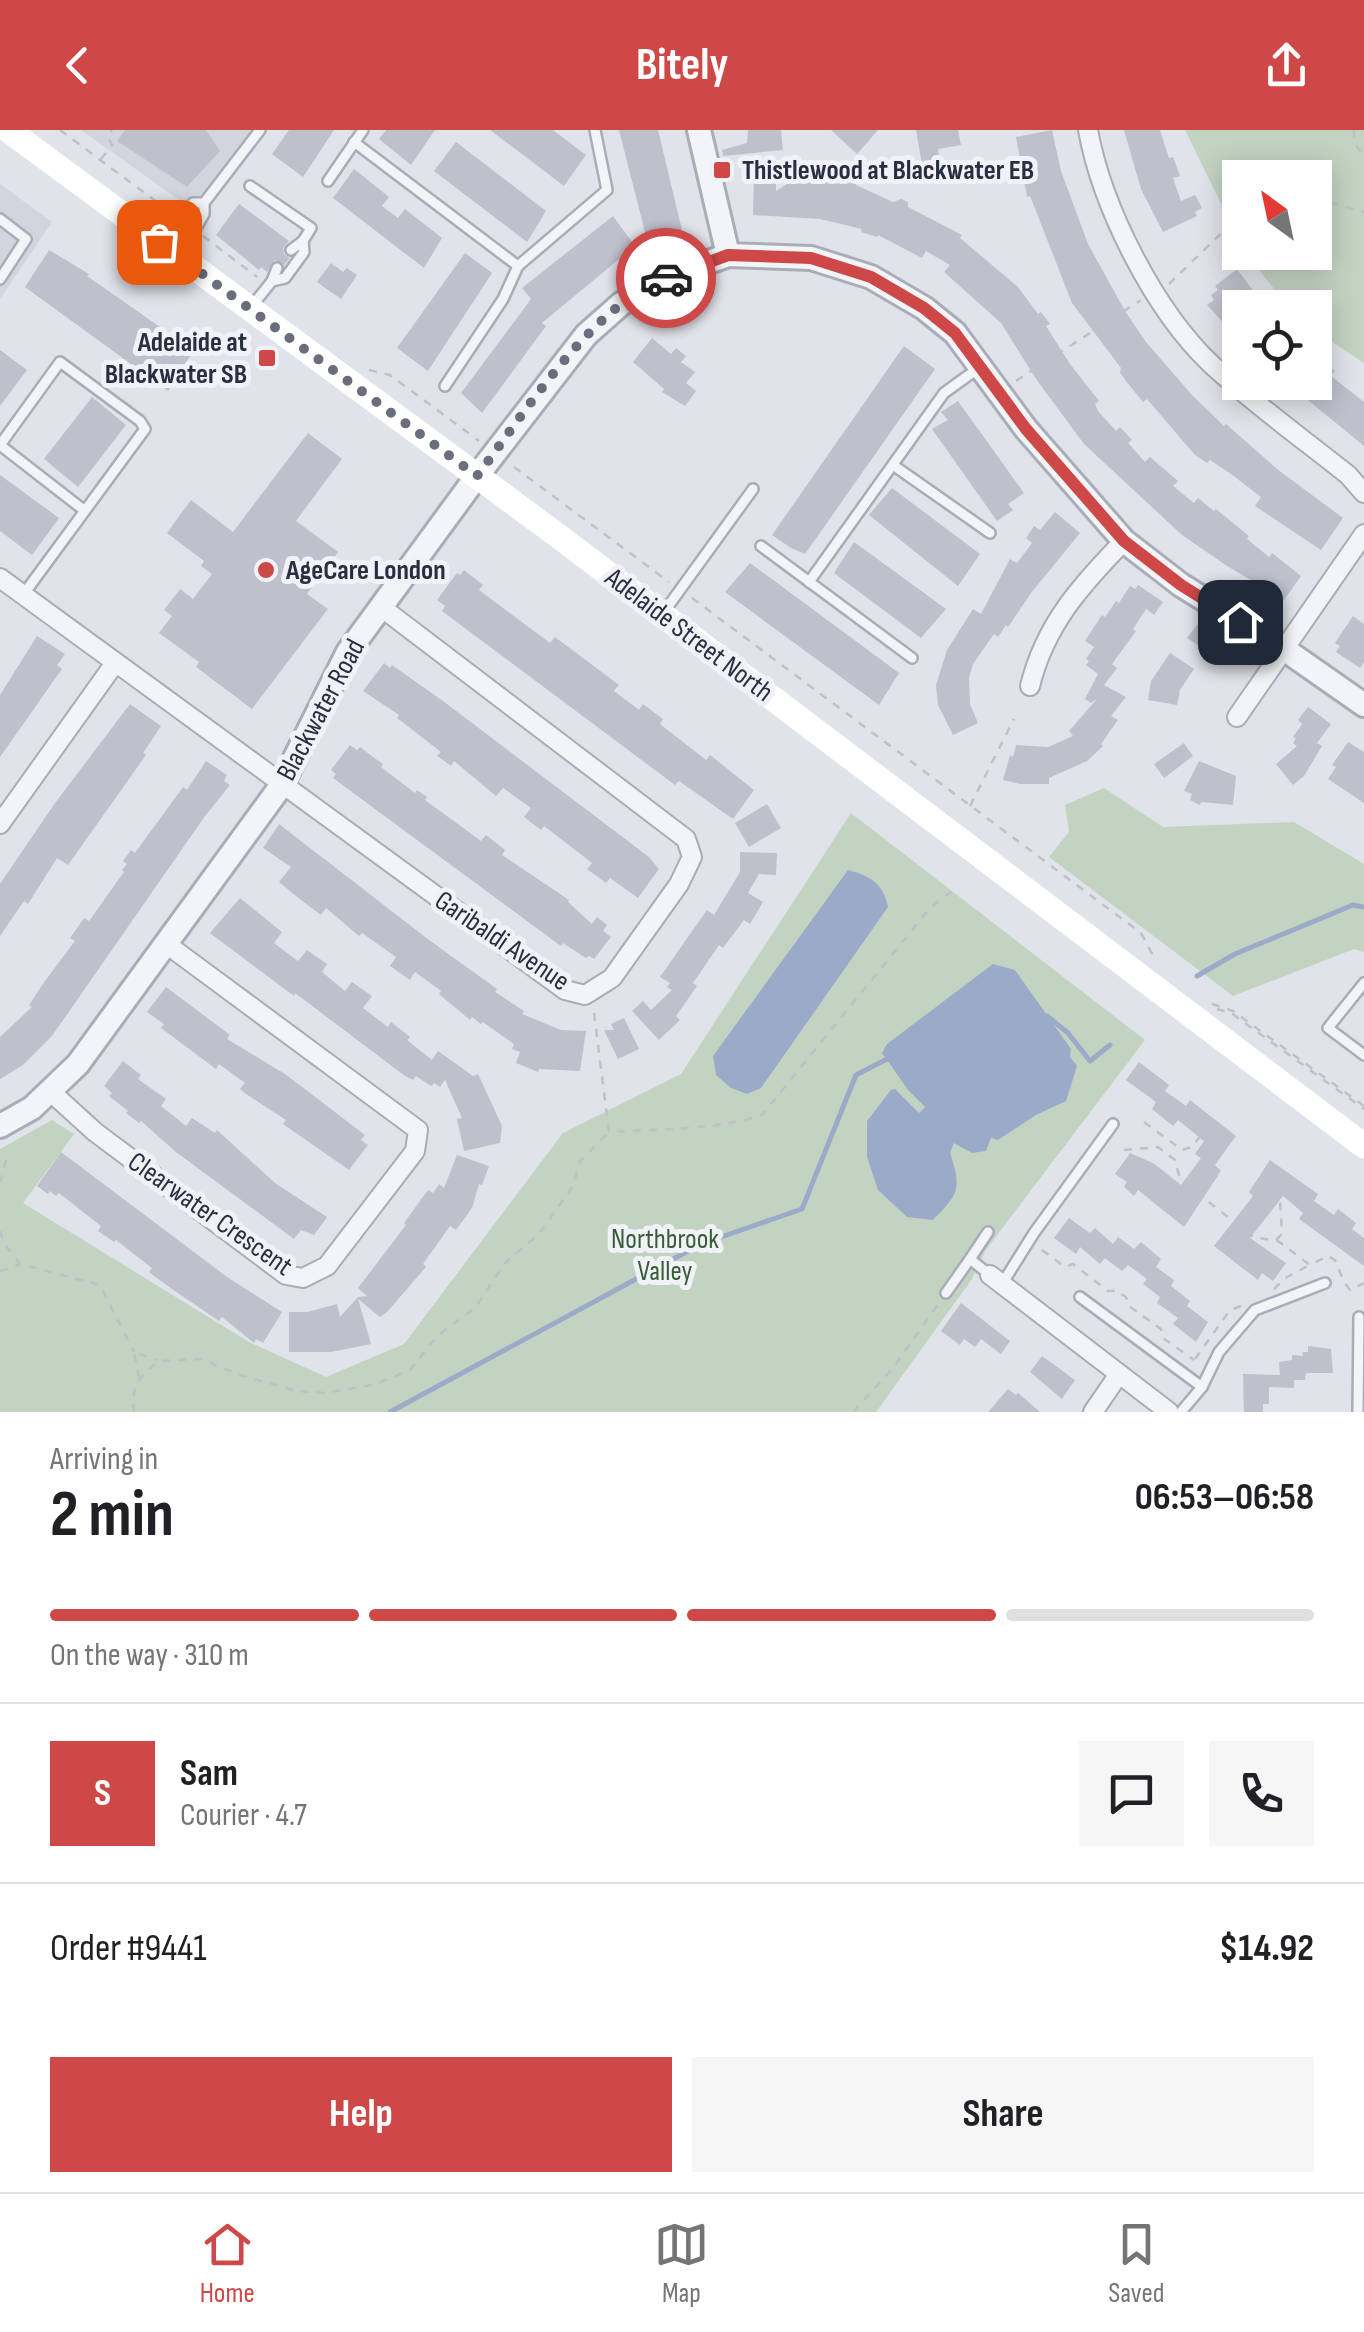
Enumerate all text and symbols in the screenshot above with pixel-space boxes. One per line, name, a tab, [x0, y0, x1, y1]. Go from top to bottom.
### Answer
icon: back	[50, 38, 105, 93]
text: Bitely	[636, 38, 728, 93]
icon: share	[1259, 38, 1314, 93]
place label: Thistlewood at Blackwater EB	[742, 154, 1034, 187]
marker: Thistlewood at Blackwater EB	[711, 159, 733, 181]
north arrow	[1222, 160, 1332, 270]
map controls	[1222, 160, 1332, 400]
pin	[117, 200, 202, 285]
icon: bag	[132, 215, 187, 270]
courier	[616, 228, 716, 328]
icon: car	[639, 251, 694, 306]
button: locate	[1222, 290, 1332, 400]
place label: Adelaide at Blackwater SB	[105, 326, 247, 391]
marker: Adelaide at Blackwater SB	[256, 347, 278, 369]
place label: AgeCare London	[285, 554, 446, 587]
marker: AgeCare London	[255, 559, 277, 581]
street label: Adelaide Street North	[598, 561, 779, 709]
pin	[1198, 580, 1283, 665]
icon: home	[1213, 595, 1268, 650]
street label: Blackwater Road	[270, 634, 372, 786]
street label: Garibaldi Avenue	[428, 884, 576, 998]
street label: Clearwater Crescent	[122, 1145, 298, 1283]
park label: Northbrook Valley	[611, 1223, 719, 1288]
text: Arriving in	[50, 1440, 158, 1479]
text: 06:53–06:58	[1135, 1475, 1314, 1520]
text: 2 min	[50, 1477, 174, 1555]
text: On the way · 310 m	[50, 1636, 249, 1675]
button: chat	[1079, 1741, 1184, 1846]
button: phone	[1209, 1741, 1314, 1846]
text: Sam	[180, 1751, 238, 1796]
text: S	[94, 1771, 111, 1816]
text: Courier · 4.7	[180, 1796, 307, 1835]
text: Order #9441	[50, 1926, 207, 1971]
text: $14.92	[1219, 1926, 1314, 1971]
button: Help	[50, 2057, 672, 2172]
button: Share	[692, 2057, 1314, 2172]
tab: Home	[200, 2217, 255, 2310]
tab: Map	[654, 2217, 709, 2310]
tab: Saved	[1108, 2217, 1164, 2310]

